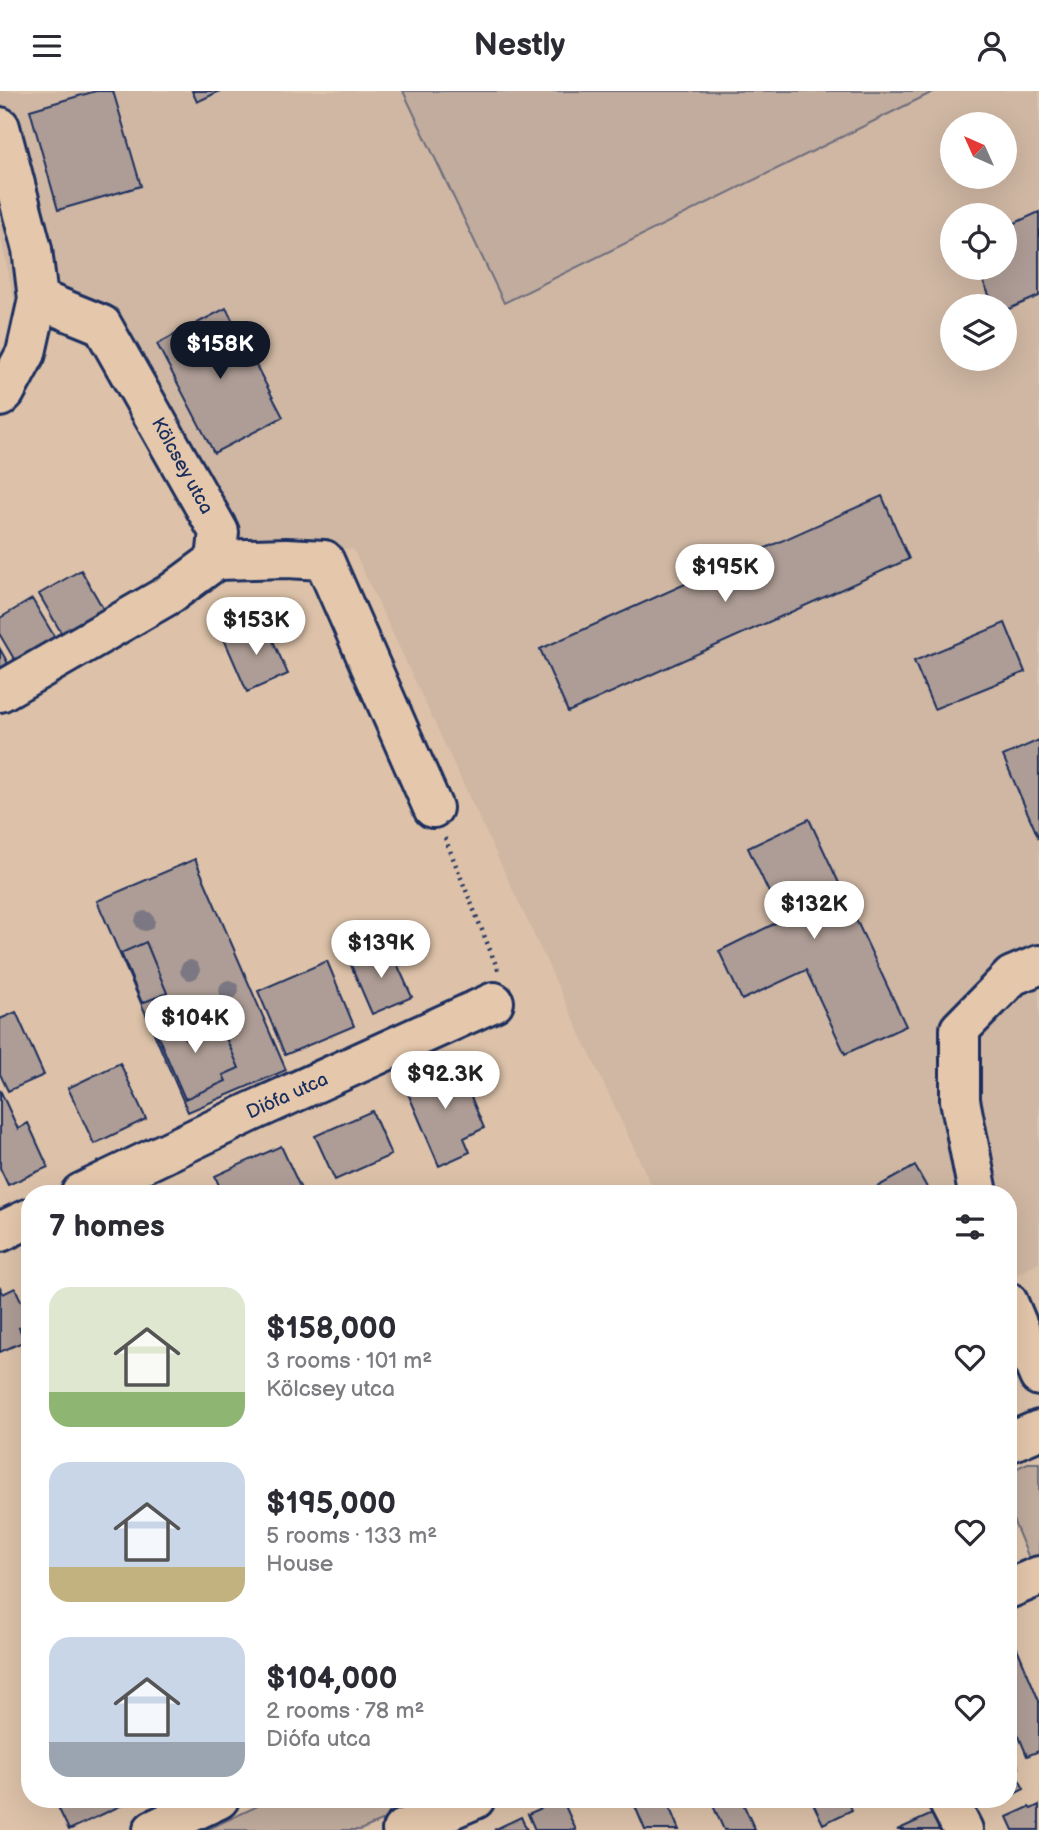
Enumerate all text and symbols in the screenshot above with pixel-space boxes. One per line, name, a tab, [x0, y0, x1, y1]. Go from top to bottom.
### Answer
text: Nestly	[474, 26, 565, 65]
icon: menu	[28, 27, 66, 65]
icon: person	[973, 27, 1011, 65]
north arrow	[940, 112, 1017, 189]
map controls	[940, 112, 1017, 371]
button: locate	[940, 203, 1017, 280]
button: layers	[940, 294, 1017, 371]
pin: $158K	[171, 321, 269, 381]
text: $158K	[186, 330, 254, 358]
street label: Kölcsey utca	[146, 414, 218, 518]
pin: $195K	[676, 545, 774, 604]
text: $195K	[691, 553, 759, 581]
pin: $153K	[207, 597, 305, 657]
text: $153K	[222, 606, 290, 634]
pin: $132K	[765, 881, 863, 941]
text: $132K	[780, 890, 848, 918]
pin: $139K	[332, 921, 430, 980]
text: $139K	[347, 929, 415, 957]
pin: $104K	[146, 995, 244, 1055]
text: $104K	[161, 1004, 229, 1032]
pin: $92.3K	[388, 1051, 502, 1111]
text: $92.3K	[407, 1060, 483, 1088]
street label: Diófa utca	[243, 1067, 331, 1124]
icon: filters	[951, 1208, 989, 1246]
text: 7 homes	[49, 1209, 165, 1245]
text: $158,000	[266, 1311, 396, 1347]
icon: home	[105, 1315, 189, 1399]
icon: heart	[951, 1338, 989, 1376]
text: 3 rooms · 101 m²	[266, 1347, 432, 1375]
text: Kölcsey utca	[266, 1375, 395, 1403]
text: $195,000	[266, 1486, 396, 1522]
icon: home	[105, 1490, 189, 1574]
icon: heart	[951, 1513, 989, 1551]
text: 5 rooms · 133 m²	[266, 1522, 437, 1550]
text: House	[266, 1550, 333, 1578]
text: $104,000	[266, 1661, 398, 1697]
icon: home	[105, 1665, 189, 1749]
icon: heart	[951, 1688, 989, 1726]
text: 2 rooms · 78 m²	[266, 1697, 424, 1725]
text: Diófa utca	[266, 1725, 371, 1753]

